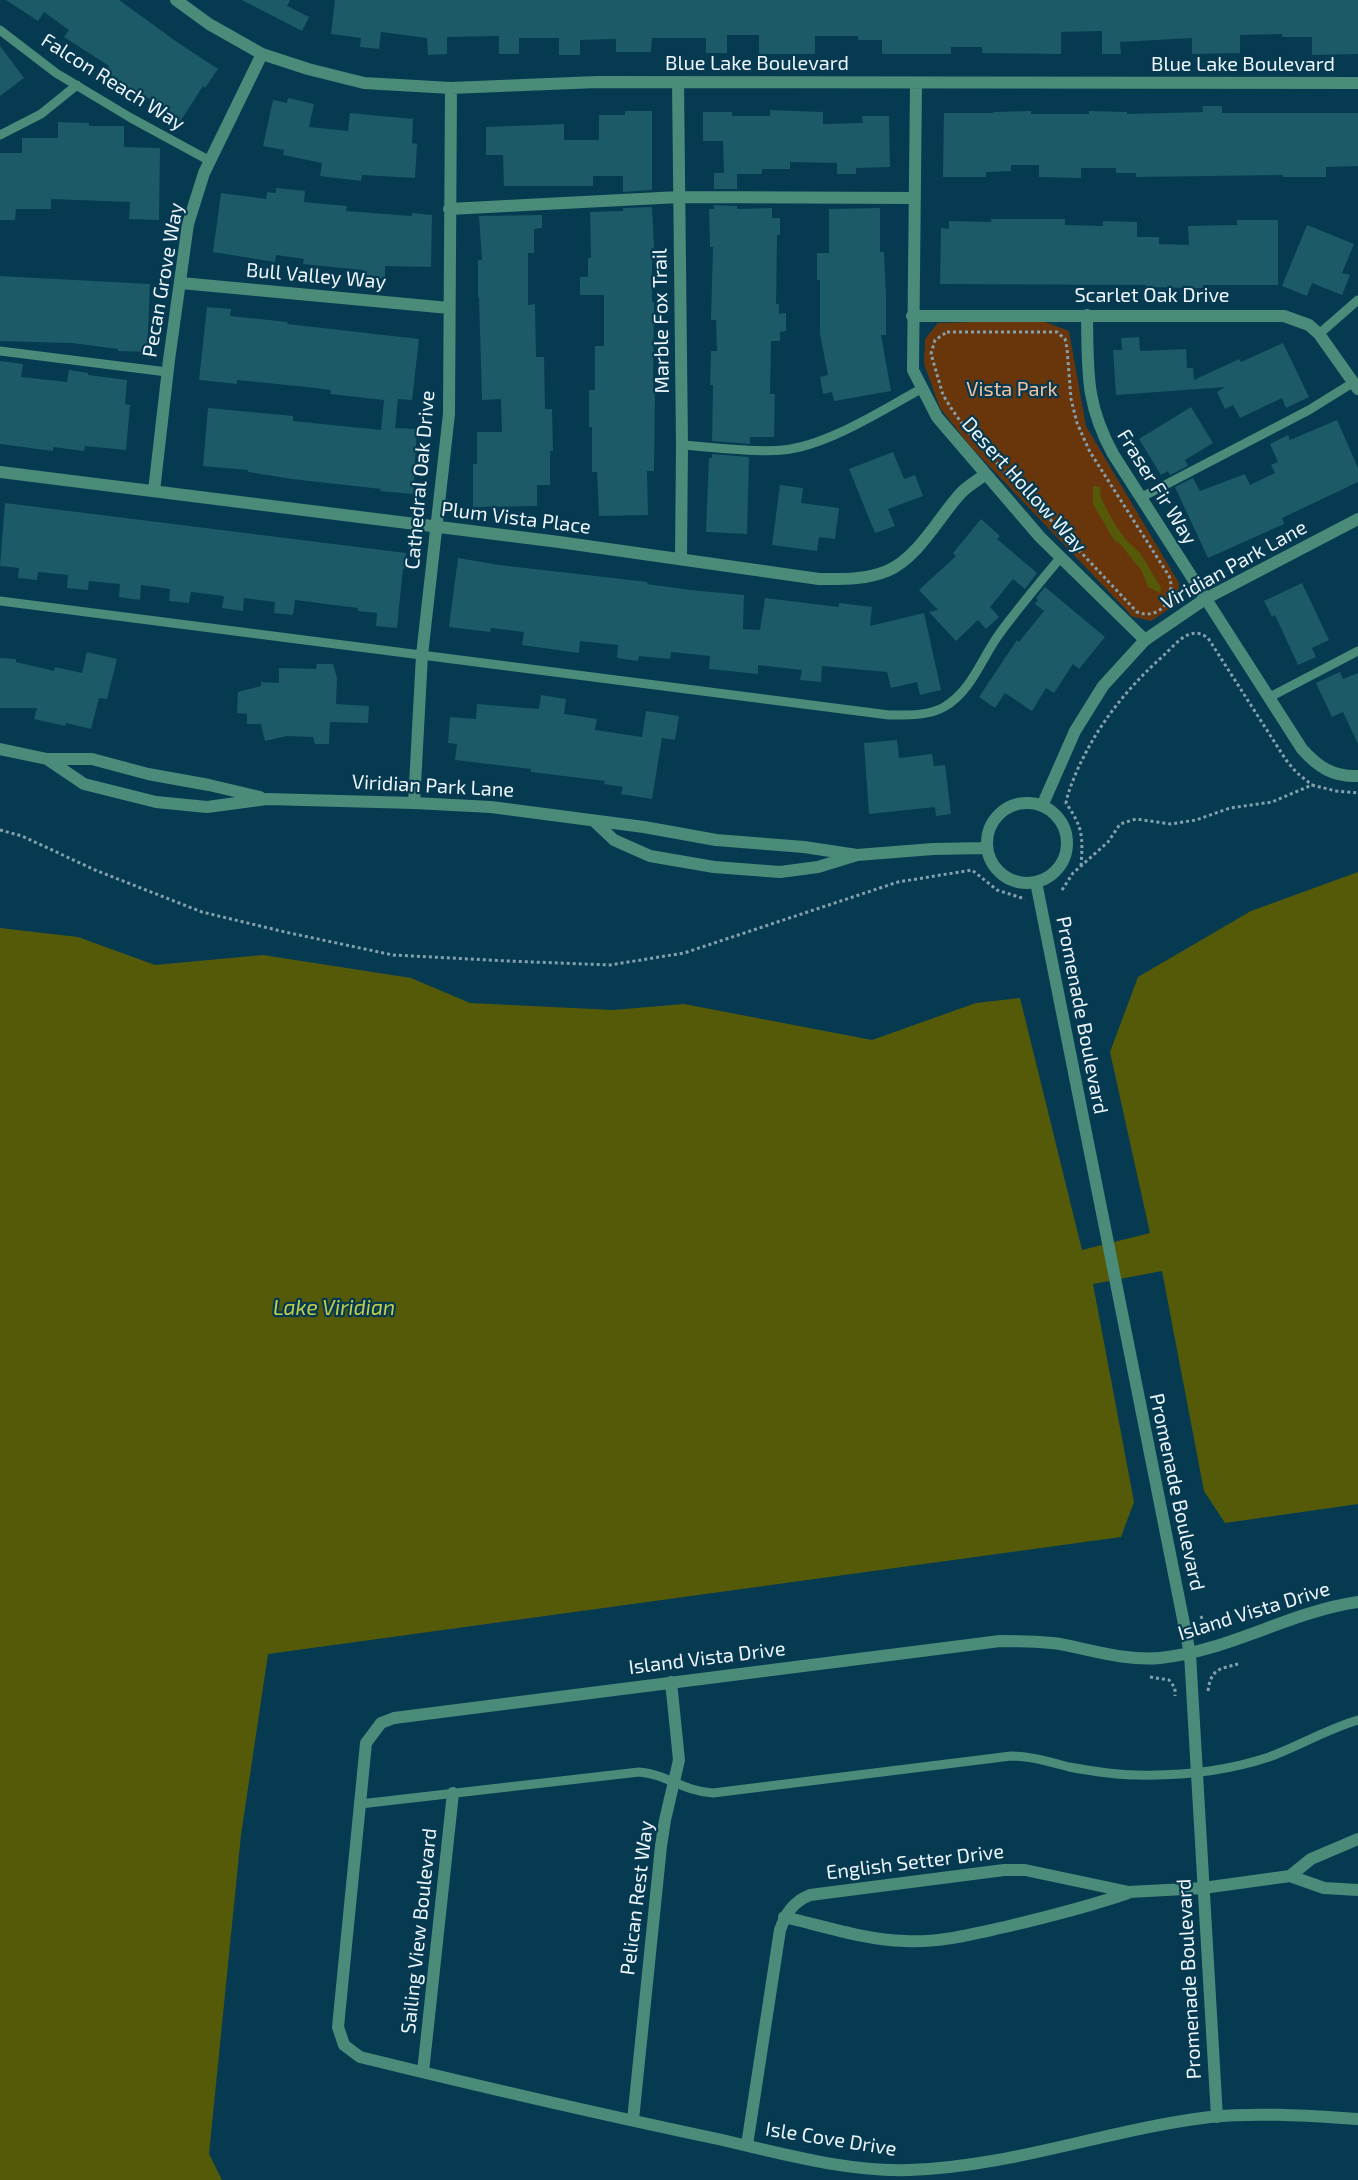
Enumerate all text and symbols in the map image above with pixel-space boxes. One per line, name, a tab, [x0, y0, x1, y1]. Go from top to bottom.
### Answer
street label: Falcon Reach Way	[37, 28, 189, 136]
street label: Blue Lake Boulevard	[665, 51, 849, 75]
street label: Blue Lake Boulevard	[1151, 52, 1335, 76]
street label: Pecan Grove Way	[138, 201, 188, 359]
street label: Marble Fox Trail	[648, 248, 674, 394]
street label: Bull Valley Way	[245, 258, 387, 294]
street label: Scarlet Oak Drive	[1074, 283, 1230, 307]
park label: Vista Park	[966, 377, 1058, 401]
street label: Cathedral Oak Drive	[400, 389, 440, 571]
street label: Desert Hollow Way	[957, 412, 1091, 558]
street label: Fraser Fir Way	[1112, 425, 1202, 549]
street label: Plum Vista Place	[440, 497, 592, 539]
street label: Viridian Park Lane	[1157, 515, 1311, 615]
street label: Viridian Park Lane	[351, 770, 515, 802]
street label: Promenade Boulevard	[1051, 914, 1113, 1116]
water label: Lake Viridian	[273, 1295, 395, 1321]
street label: Promenade Boulevard	[1144, 1391, 1210, 1593]
street label: Island Vista Drive	[1175, 1576, 1333, 1646]
street label: Island Vista Drive	[627, 1636, 787, 1680]
street label: Pelican Rest Way	[616, 1819, 658, 1977]
street label: Sailing View Boulevard	[396, 1827, 442, 2035]
street label: English Setter Drive	[825, 1839, 1005, 1885]
street label: Promenade Boulevard	[1172, 1878, 1206, 2080]
street label: Isle Cove Drive	[764, 2117, 898, 2161]

